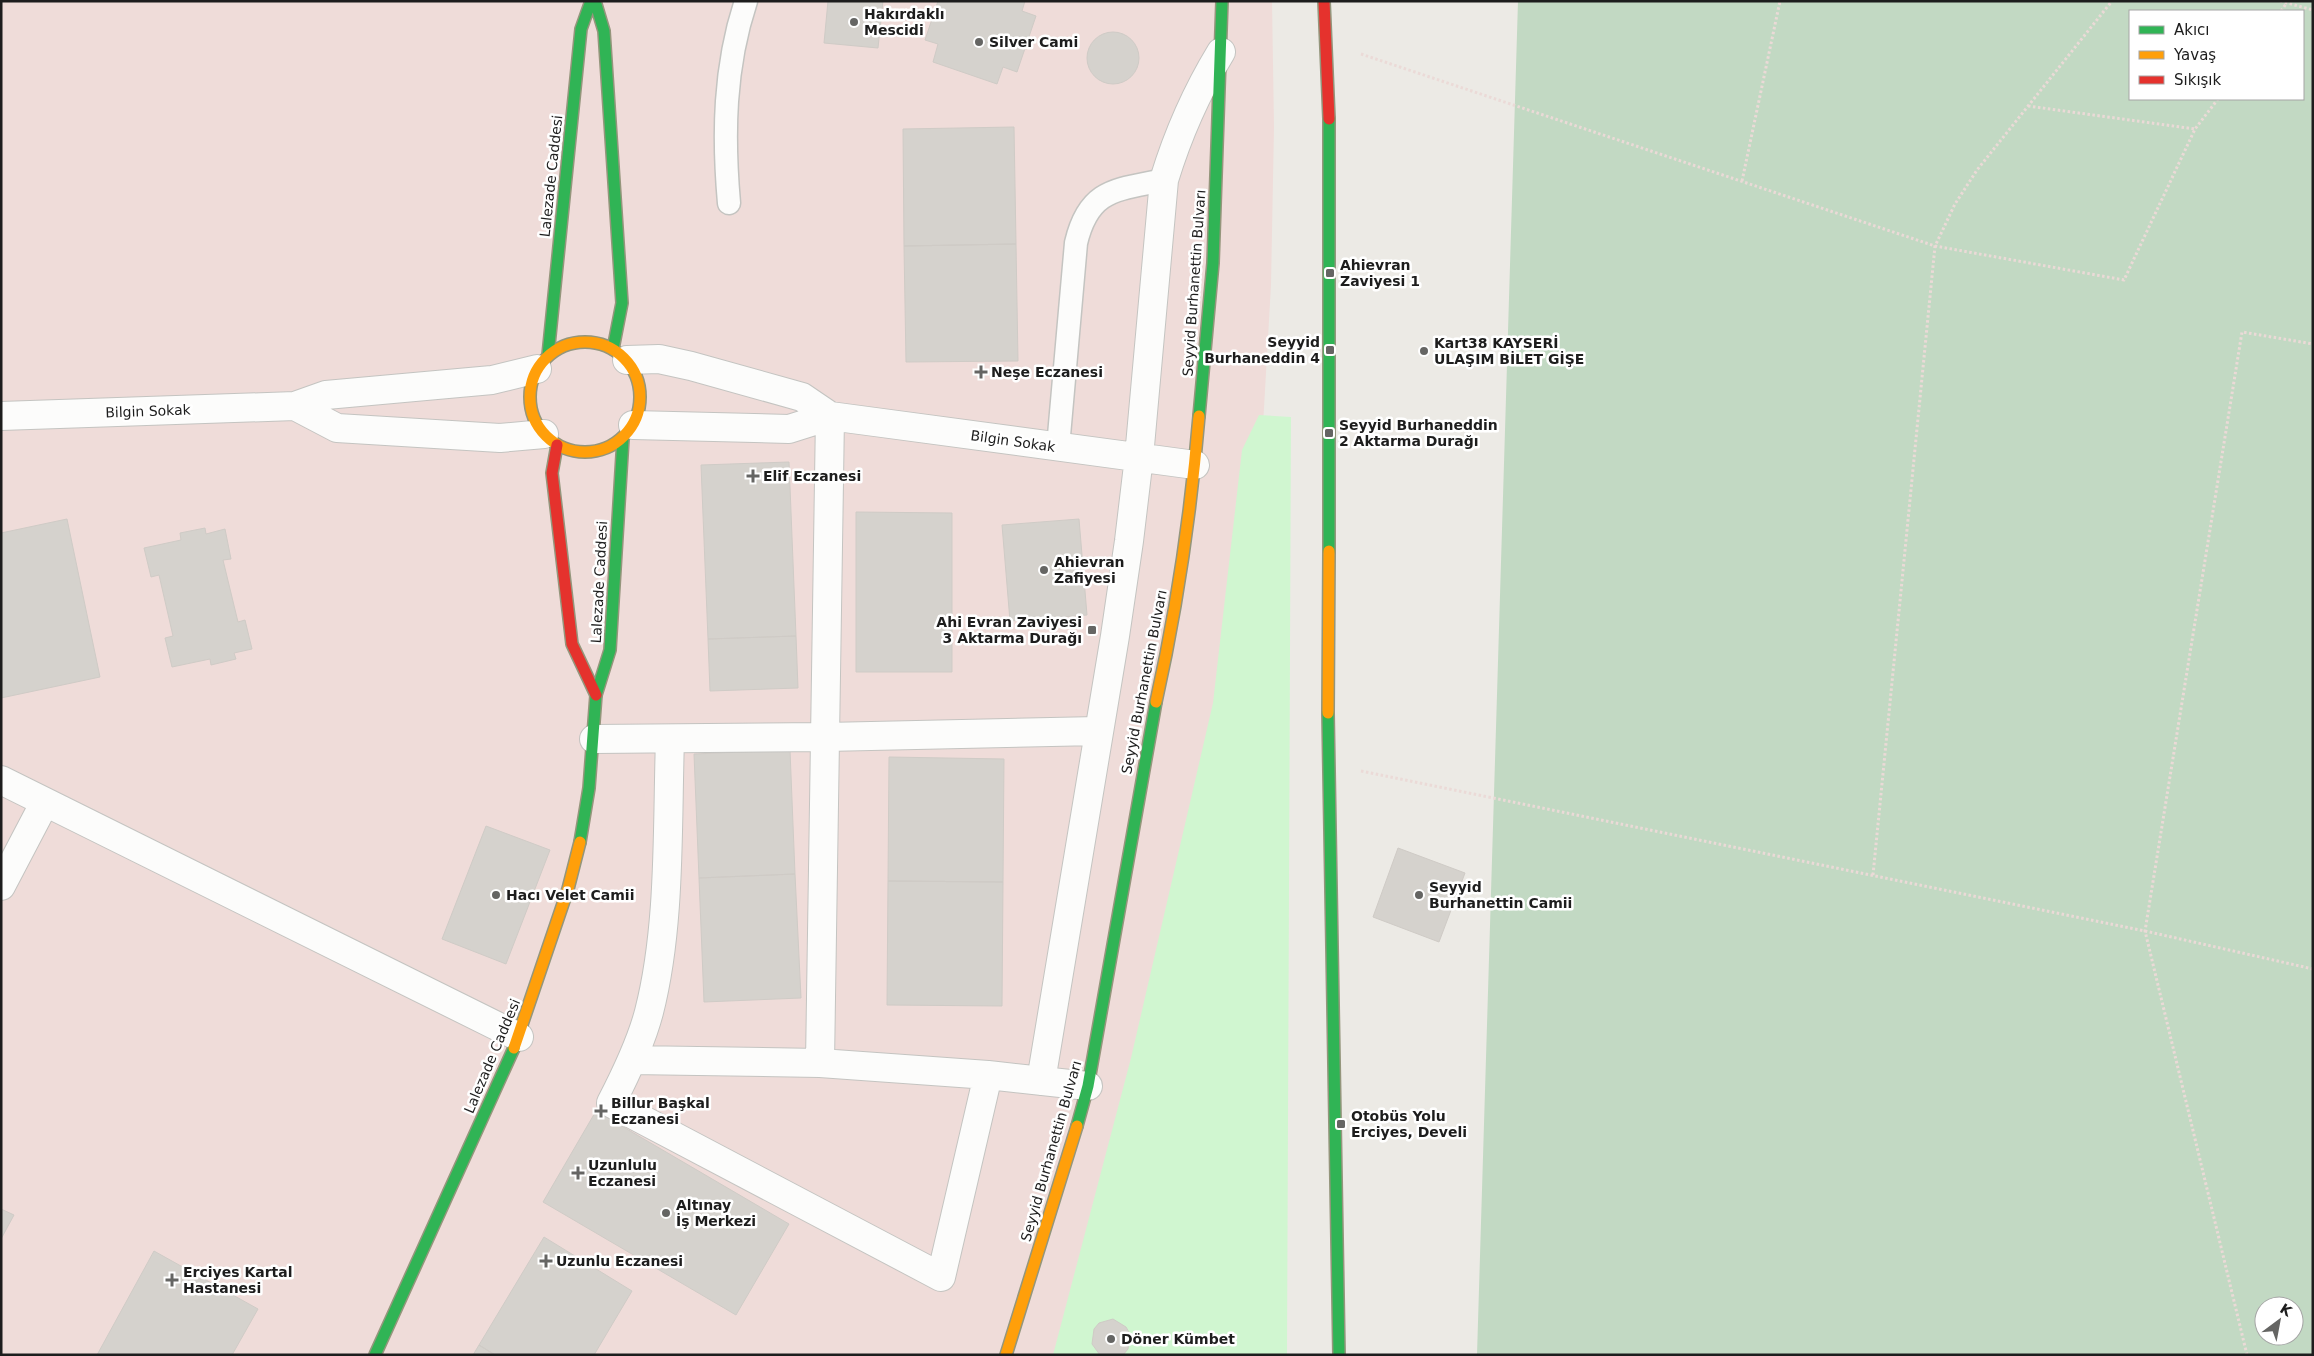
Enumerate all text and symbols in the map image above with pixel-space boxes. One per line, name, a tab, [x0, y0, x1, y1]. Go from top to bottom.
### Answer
place label: Hakırdaklı Mescidi	[864, 6, 945, 38]
legend	[2129, 10, 2304, 100]
marker: Hakırdaklı Mescidi	[848, 16, 860, 28]
text: Akıcı	[2174, 21, 2210, 39]
place label: Silver Cami	[989, 34, 1078, 50]
marker: Silver Cami	[973, 36, 985, 48]
text: Yavaş	[2173, 46, 2216, 64]
text: Sıkışık	[2174, 71, 2222, 89]
street label: Lalezade Caddesi	[537, 114, 565, 238]
street label: Seyyid Burhanettin Bulvarı	[1179, 189, 1209, 377]
place label: Ahievran Zaviyesi 1	[1340, 257, 1420, 289]
marker: Ahievran Zaviyesi 1	[1324, 267, 1336, 279]
place label: Seyyid Burhaneddin 4	[1204, 334, 1320, 366]
place label: Kart38 KAYSERİ ULAŞIM BİLET GİŞE	[1434, 335, 1584, 367]
marker: Seyyid Burhaneddin 4	[1324, 344, 1336, 356]
marker: Kart38 KAYSERİ ULAŞIM BİLET GİŞE	[1418, 345, 1430, 357]
place label: Neşe Eczanesi	[991, 364, 1103, 380]
marker: Neşe Eczanesi	[975, 366, 987, 378]
street label: Bilgin Sokak	[105, 401, 192, 420]
place label: Seyyid Burhaneddin 2 Aktarma Durağı	[1339, 417, 1498, 449]
street label: Bilgin Sokak	[970, 427, 1057, 455]
marker: Seyyid Burhaneddin 2 Aktarma Durağı	[1323, 427, 1335, 439]
place label: Elif Eczanesi	[763, 468, 861, 484]
marker: Elif Eczanesi	[747, 470, 759, 482]
street label: Lalezade Caddesi	[588, 520, 610, 644]
place label: Ahievran Zafiyesi	[1054, 554, 1125, 586]
marker: Ahievran Zafiyesi	[1038, 564, 1050, 576]
street label: Seyyid Burhanettin Bulvarı	[1118, 589, 1170, 775]
place label: Ahi Evran Zaviyesi 3 Aktarma Durağı	[936, 614, 1082, 646]
marker: Ahi Evran Zaviyesi 3 Aktarma Durağı	[1086, 624, 1098, 636]
place label: Seyyid Burhanettin Camii	[1429, 879, 1572, 911]
place label: Hacı Velet Camii	[506, 887, 634, 903]
marker: Hacı Velet Camii	[490, 889, 502, 901]
marker: Seyyid Burhanettin Camii	[1413, 889, 1425, 901]
street label: Lalezade Caddesi	[461, 996, 523, 1116]
street label: Seyyid Burhanettin Bulvarı	[1017, 1059, 1085, 1243]
place label: Billur Başkal Eczanesi	[611, 1095, 710, 1127]
marker: Billur Başkal Eczanesi	[595, 1105, 607, 1117]
place label: Otobüs Yolu Erciyes, Develi	[1351, 1108, 1467, 1140]
marker: Otobüs Yolu Erciyes, Develi	[1335, 1118, 1347, 1130]
place label: Uzunlulu Eczanesi	[588, 1157, 657, 1189]
marker: Uzunlulu Eczanesi	[572, 1167, 584, 1179]
place label: Altınay İş Merkezi	[676, 1197, 756, 1229]
marker: Altınay İş Merkezi	[660, 1207, 672, 1219]
place label: Uzunlu Eczanesi	[556, 1253, 683, 1269]
marker: Uzunlu Eczanesi	[540, 1255, 552, 1267]
place label: Erciyes Kartal Hastanesi	[183, 1264, 293, 1296]
marker: Erciyes Kartal Hastanesi	[165, 1273, 179, 1287]
north arrow	[2254, 1296, 2304, 1346]
text: K	[2277, 1300, 2296, 1320]
place label: Döner Kümbet	[1121, 1331, 1235, 1347]
marker: Döner Kümbet	[1105, 1333, 1117, 1345]

